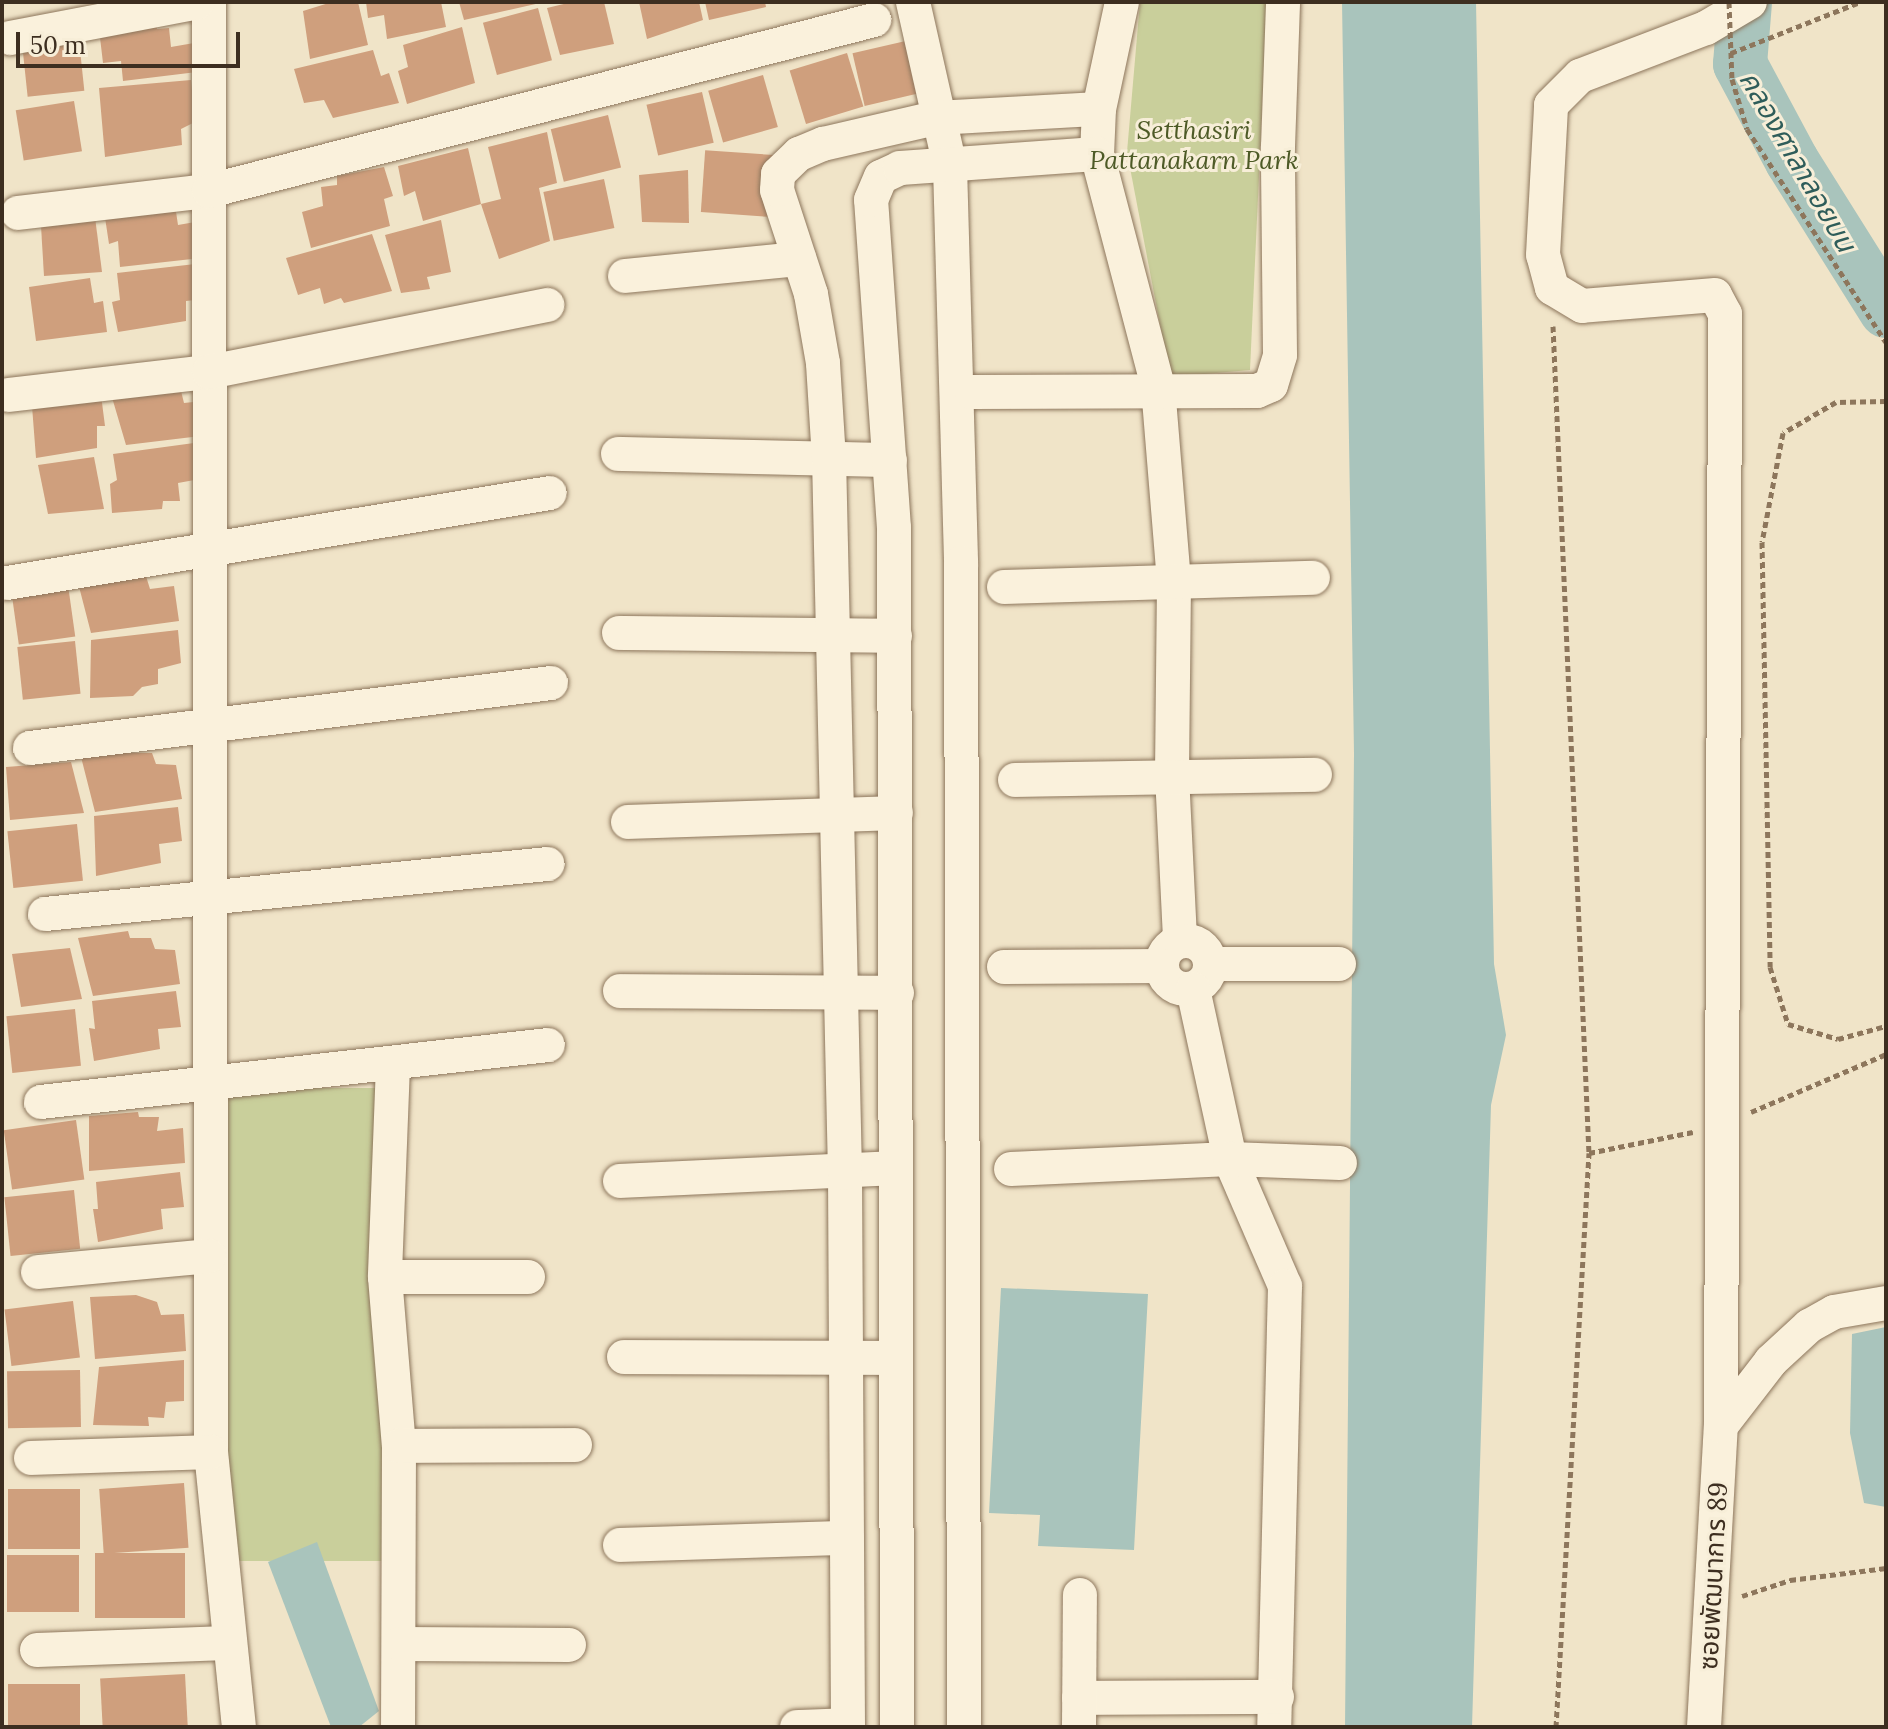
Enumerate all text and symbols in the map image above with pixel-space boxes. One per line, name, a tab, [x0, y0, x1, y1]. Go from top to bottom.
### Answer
scale bar	[20, 16, 244, 66]
text: 50 m	[30, 30, 86, 61]
water label: คลองศาลาลอยบน	[1733, 65, 1863, 257]
park label: Setthasiri Pattanakarn Park	[1089, 114, 1299, 176]
street label: ซอยพัฒนาการ 89	[1693, 1481, 1733, 1671]

